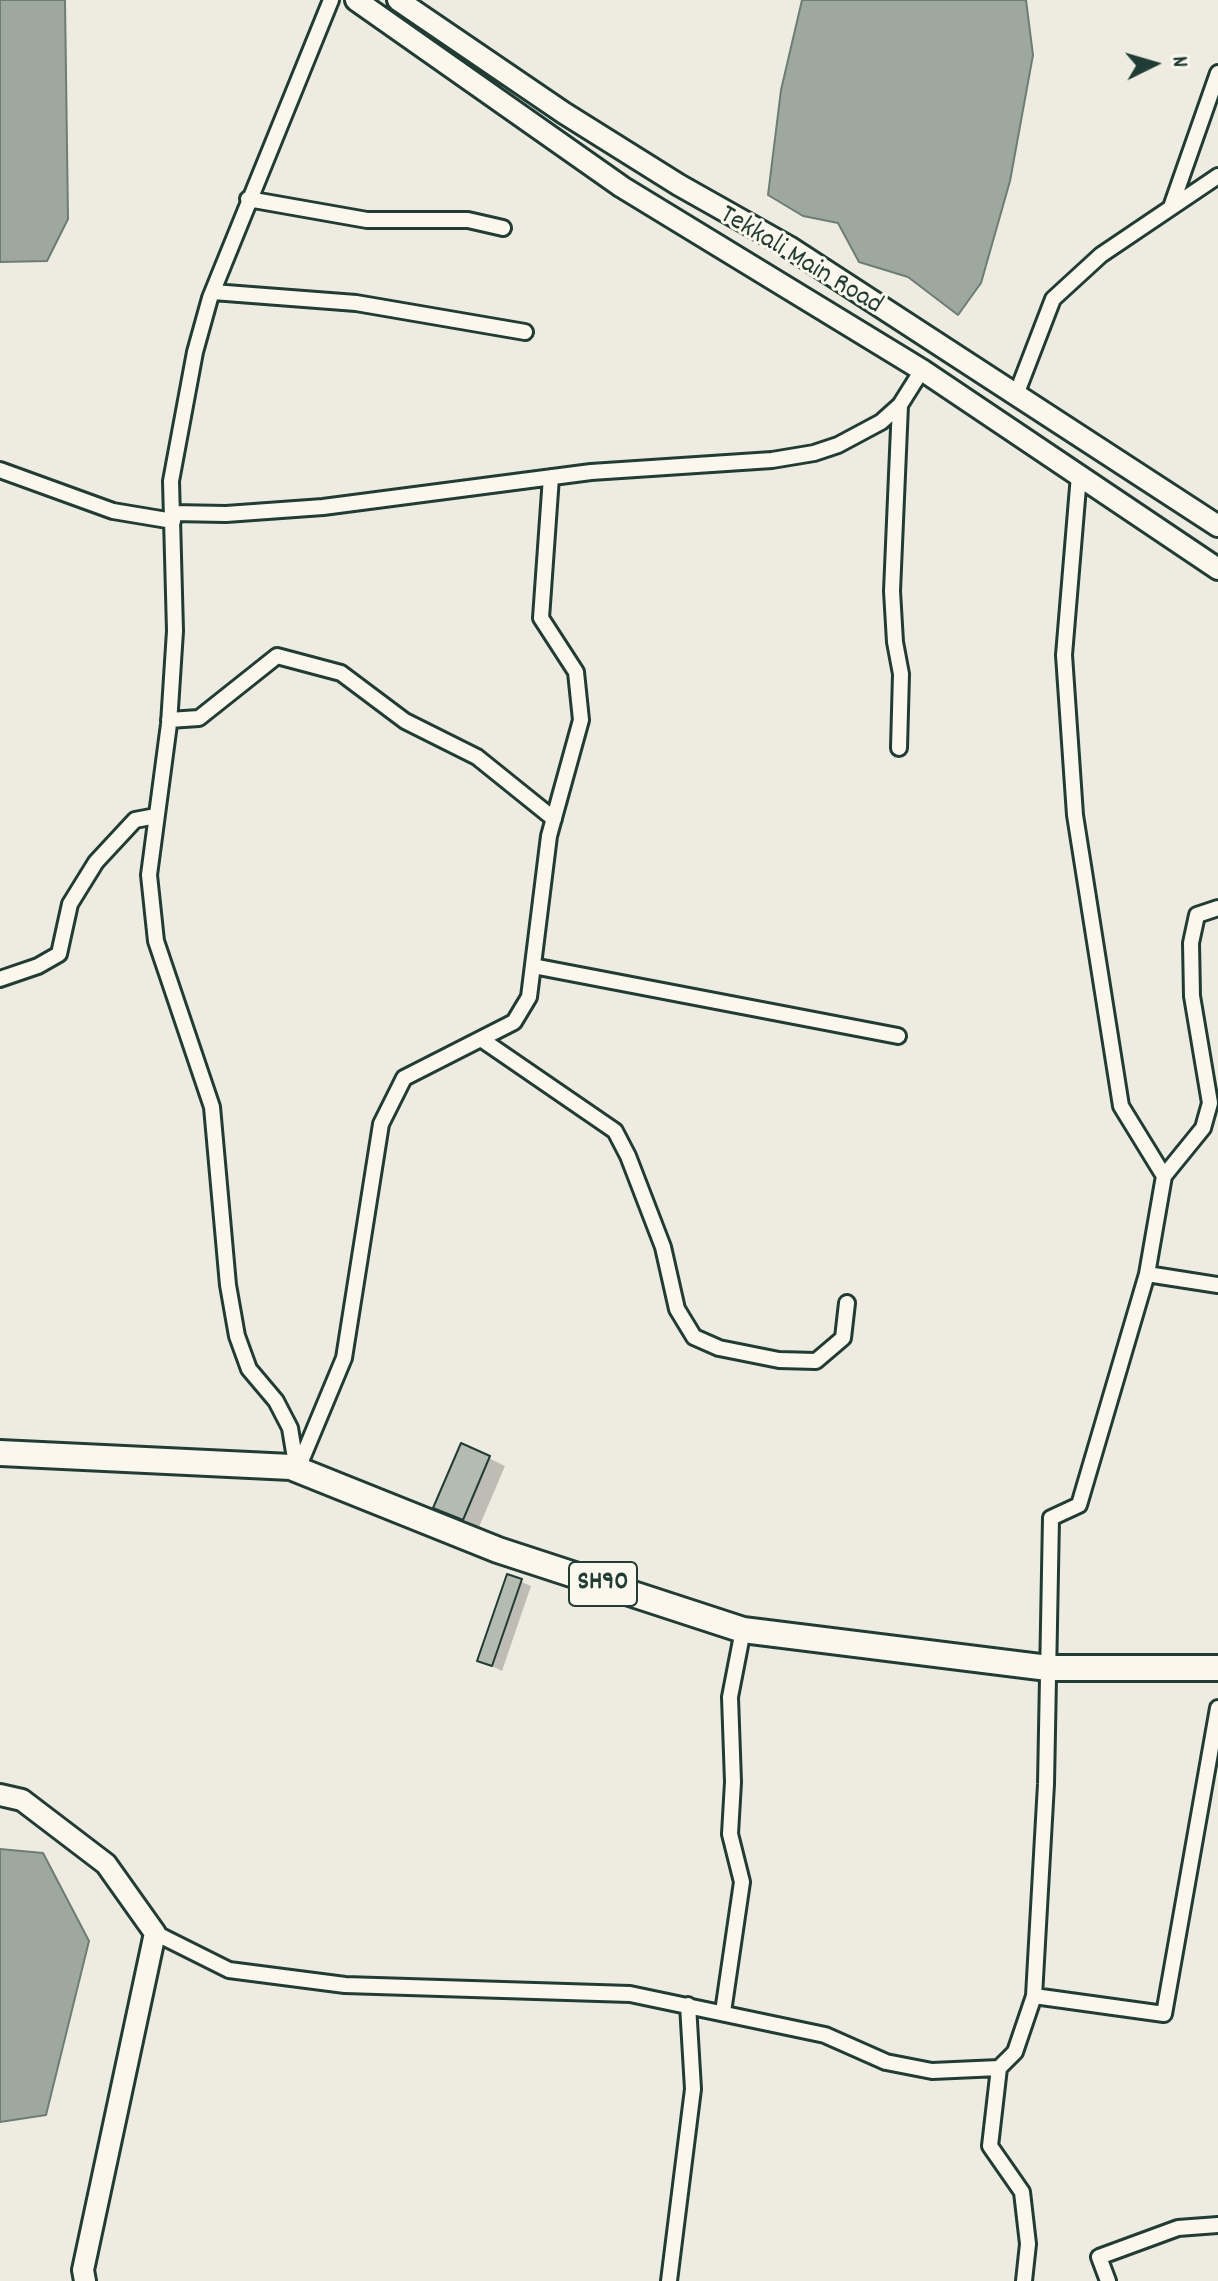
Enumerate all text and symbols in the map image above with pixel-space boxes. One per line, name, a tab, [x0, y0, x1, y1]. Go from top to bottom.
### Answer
north arrow	[1114, 24, 1194, 104]
text: N	[1162, 55, 1194, 69]
street label: Tekkali Main Road	[712, 200, 888, 324]
road number: SH90	[569, 1562, 637, 1606]

